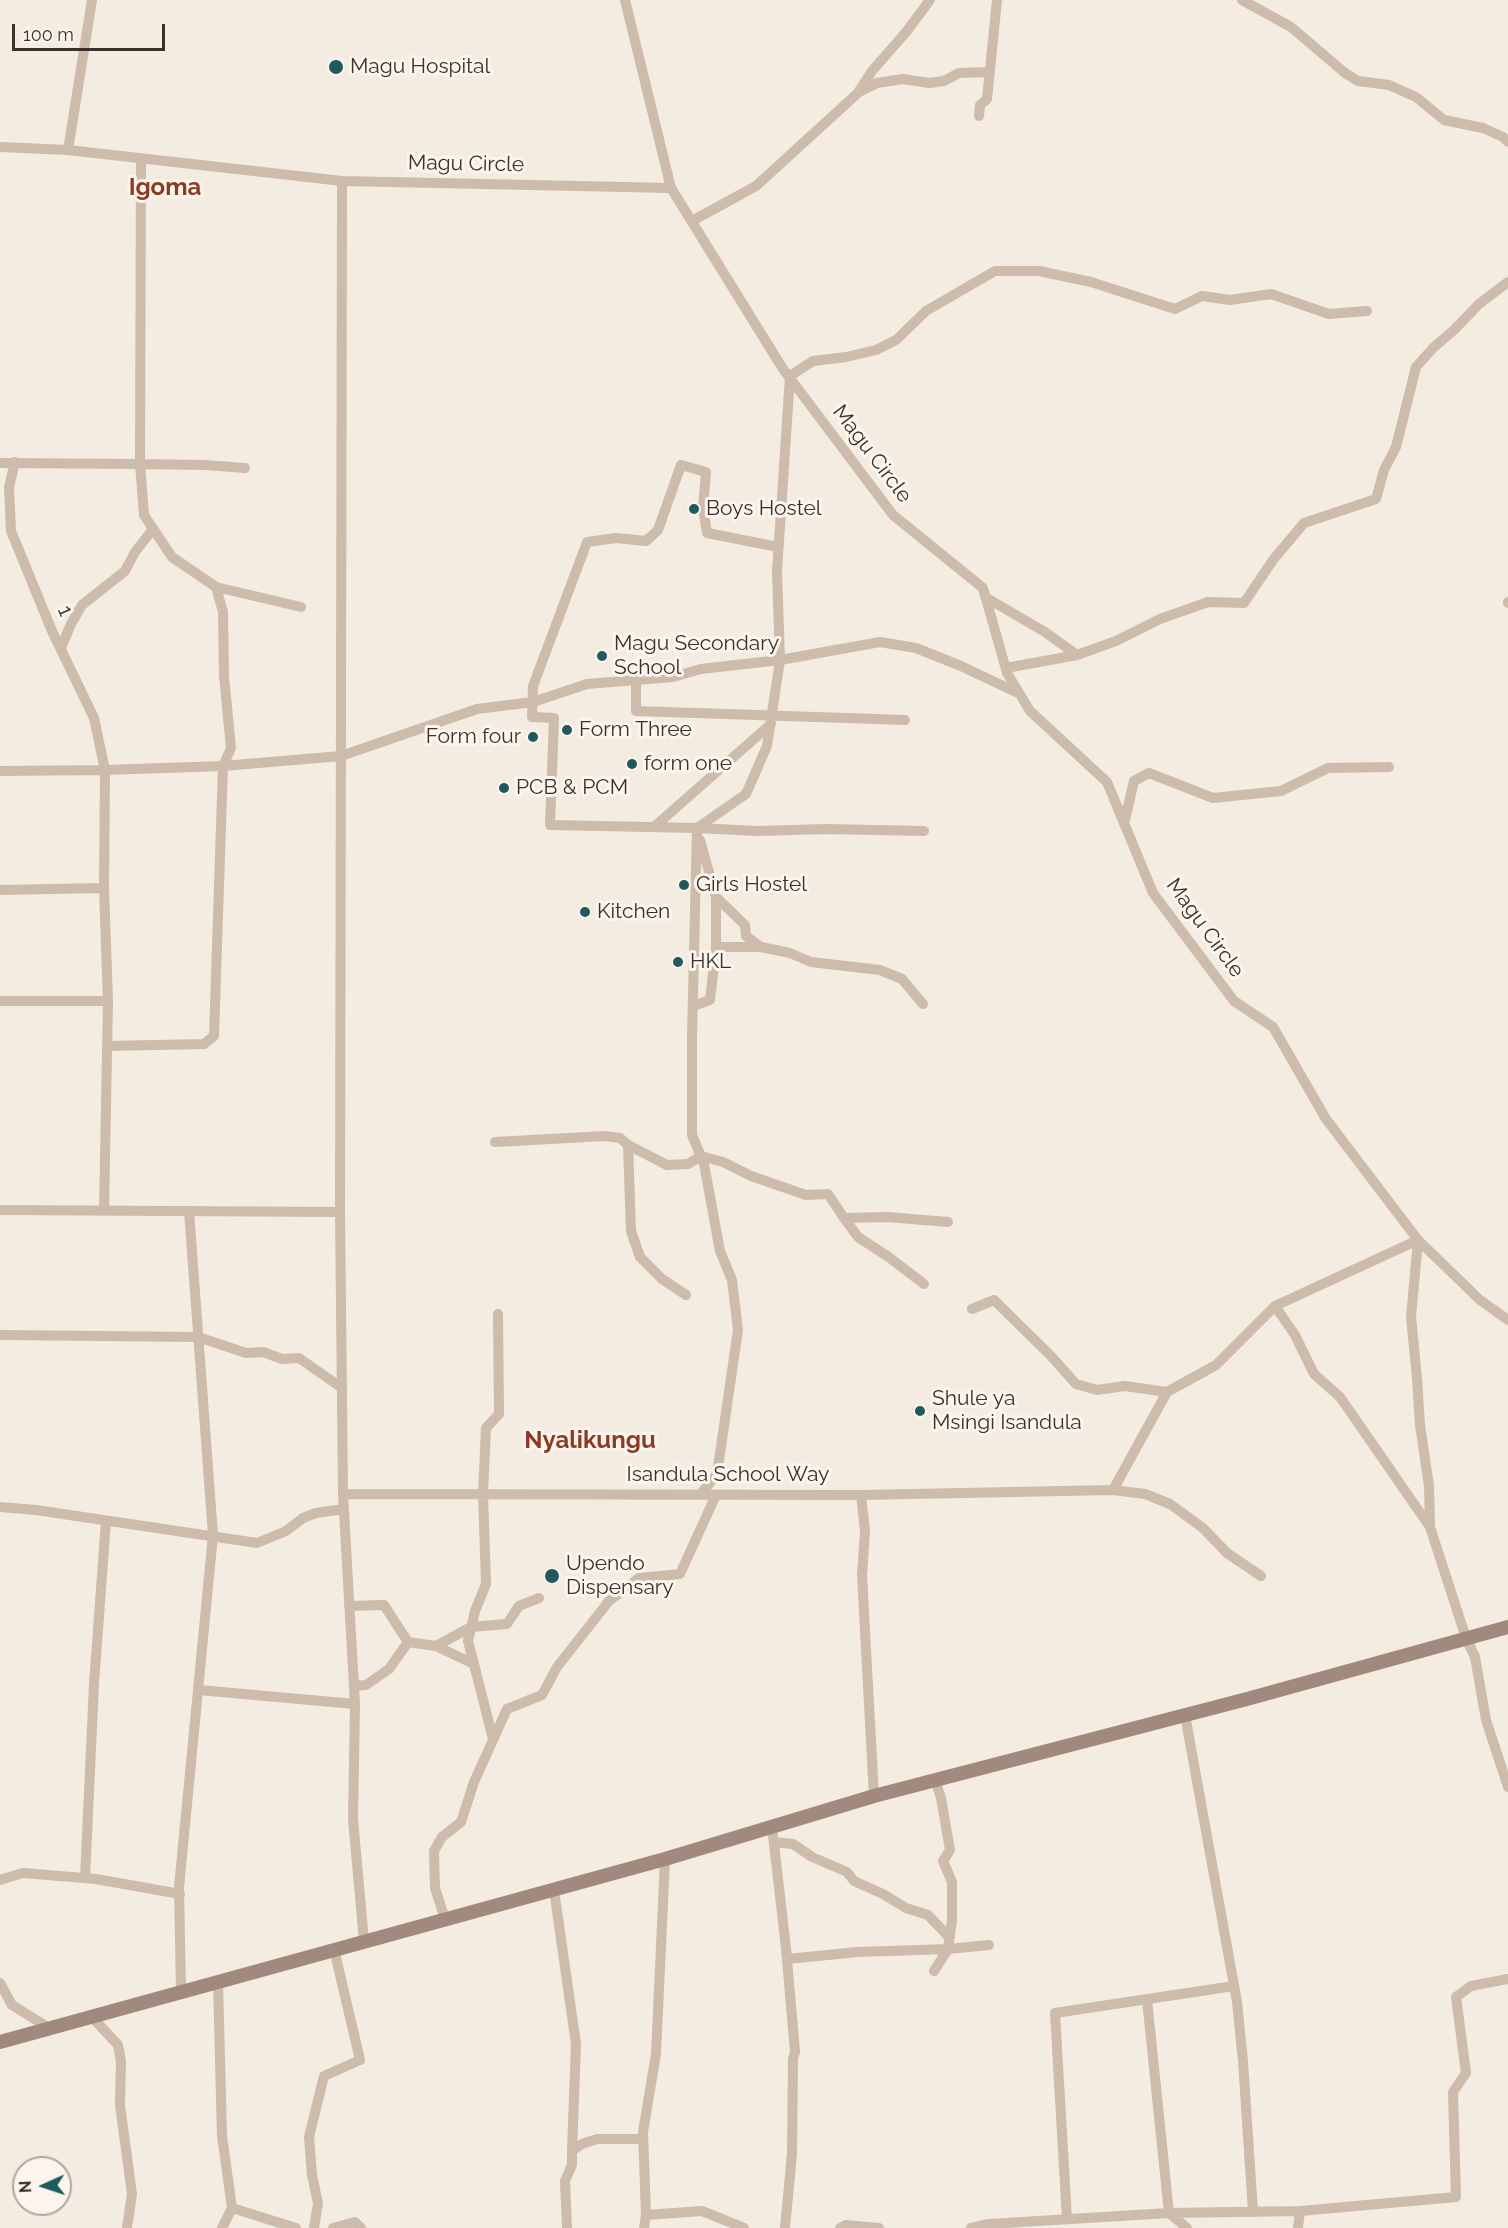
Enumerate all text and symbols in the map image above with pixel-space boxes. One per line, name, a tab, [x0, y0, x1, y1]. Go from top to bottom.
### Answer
scale bar	[15, 12, 168, 50]
text: 100 m	[23, 24, 74, 45]
place label: Magu Hospital	[350, 54, 490, 80]
marker: Magu Hospital	[327, 58, 345, 76]
street label: Magu Circle	[408, 150, 524, 178]
district label: Igoma	[129, 174, 201, 202]
street label: Magu Circle	[827, 400, 917, 508]
place label: Boys Hostel	[706, 496, 822, 522]
marker: Boys Hostel	[687, 502, 701, 516]
street label: 1	[52, 602, 78, 620]
place label: Magu Secondary School	[614, 631, 779, 681]
marker: Magu Secondary School	[595, 649, 609, 663]
place label: Form Three	[579, 717, 692, 743]
marker: Form Three	[560, 723, 574, 737]
place label: Form four	[426, 724, 521, 750]
marker: Form four	[526, 730, 540, 744]
place label: form one	[644, 751, 732, 777]
marker: form one	[625, 757, 639, 771]
place label: PCB & PCM	[516, 775, 628, 801]
marker: PCB & PCM	[497, 781, 511, 795]
place label: Girls Hostel	[696, 872, 807, 898]
street label: Magu Circle	[1161, 874, 1249, 982]
marker: Girls Hostel	[677, 878, 691, 892]
place label: Kitchen	[597, 899, 670, 925]
marker: Kitchen	[578, 905, 592, 919]
place label: HKL	[690, 949, 731, 975]
marker: HKL	[671, 955, 685, 969]
place label: Shule ya Msingi Isandula	[932, 1386, 1082, 1436]
marker: Shule ya Msingi Isandula	[913, 1404, 927, 1418]
district label: Nyalikungu	[524, 1427, 656, 1455]
street label: Isandula School Way	[627, 1462, 829, 1488]
place label: Upendo Dispensary	[566, 1551, 674, 1601]
marker: Upendo Dispensary	[543, 1567, 561, 1585]
north arrow	[12, 2156, 72, 2216]
text: N	[16, 2180, 35, 2193]

